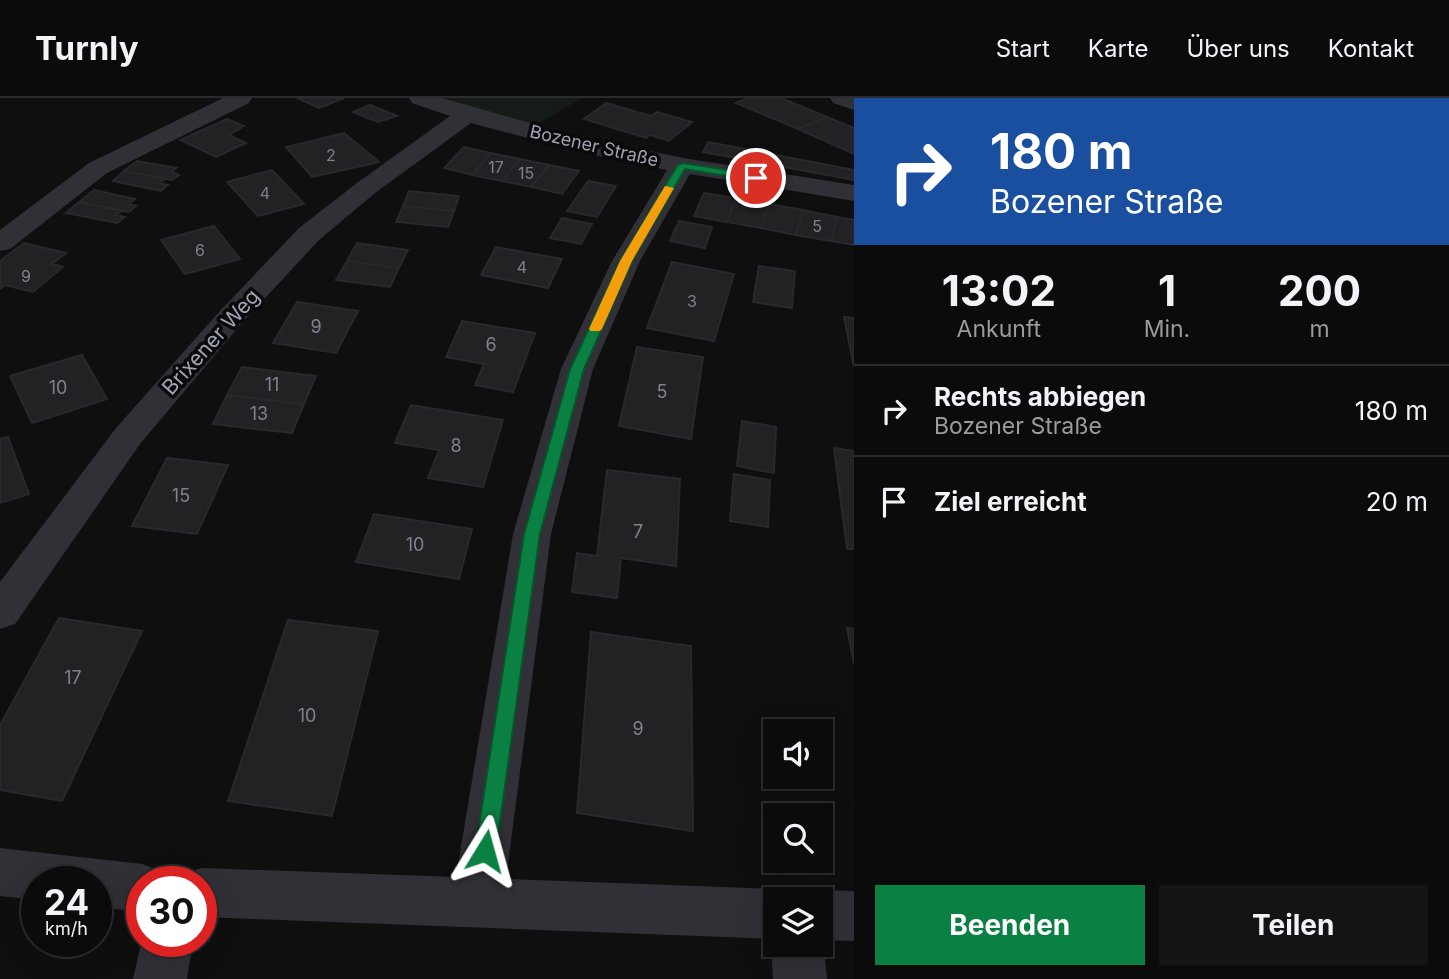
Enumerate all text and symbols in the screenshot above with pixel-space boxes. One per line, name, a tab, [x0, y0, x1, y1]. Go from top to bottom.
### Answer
text: Turnly	[35, 28, 139, 68]
text: Start	[996, 34, 1050, 63]
text: Karte	[1088, 34, 1148, 63]
text: Über uns	[1186, 34, 1290, 63]
text: Kontakt	[1328, 34, 1414, 63]
street label: Bozener Straße	[528, 121, 660, 171]
text: 180 m	[990, 122, 1132, 181]
icon: right	[875, 126, 966, 217]
house number: 2	[326, 145, 336, 165]
pin	[726, 148, 786, 208]
house number: 17	[488, 157, 504, 177]
icon: arrive	[737, 159, 775, 197]
house number: 15	[518, 163, 534, 183]
text: Bozener Straße	[990, 182, 1224, 221]
house number: 4	[260, 183, 270, 203]
house number: 5	[812, 216, 822, 236]
house number: 6	[195, 240, 205, 260]
house number: 4	[517, 257, 527, 277]
text: 13:02	[942, 265, 1056, 316]
text: 1	[1158, 265, 1176, 316]
text: 200	[1278, 265, 1361, 316]
house number: 9	[21, 266, 31, 286]
street label: Brixener Weg	[157, 284, 265, 400]
house number: 3	[687, 291, 697, 311]
text: Ankunft	[957, 315, 1041, 343]
text: Min.	[1144, 315, 1190, 343]
text: m	[1310, 315, 1330, 343]
house number: 9	[310, 316, 322, 337]
house number: 6	[485, 334, 497, 355]
house number: 11	[265, 374, 279, 395]
house number: 10	[49, 377, 67, 398]
house number: 5	[657, 381, 667, 402]
text: Rechts abbiegen	[934, 381, 1146, 412]
icon: right	[875, 392, 913, 430]
text: 180 m	[1355, 395, 1428, 426]
house number: 13	[250, 403, 268, 424]
text: Bozener Straße	[934, 412, 1102, 440]
house number: 8	[450, 435, 462, 456]
icon: arrive	[875, 483, 913, 521]
house number: 15	[172, 485, 190, 506]
text: Ziel erreicht	[934, 486, 1087, 517]
text: 20 m	[1366, 486, 1428, 517]
house number: 7	[633, 521, 643, 542]
house number: 10	[406, 534, 424, 555]
house number: 17	[64, 667, 82, 688]
house number: 10	[298, 705, 316, 726]
house number: 9	[632, 718, 644, 739]
map controls	[763, 719, 833, 957]
button: sound	[763, 719, 833, 789]
button: search	[763, 803, 833, 873]
position arrow	[448, 814, 522, 888]
speed limit sign: 30	[126, 866, 217, 957]
text: 24	[44, 881, 89, 923]
button: Beenden	[875, 885, 1145, 965]
button: Teilen	[1159, 885, 1428, 965]
button: layers	[763, 887, 833, 957]
text: km/h	[45, 918, 88, 939]

